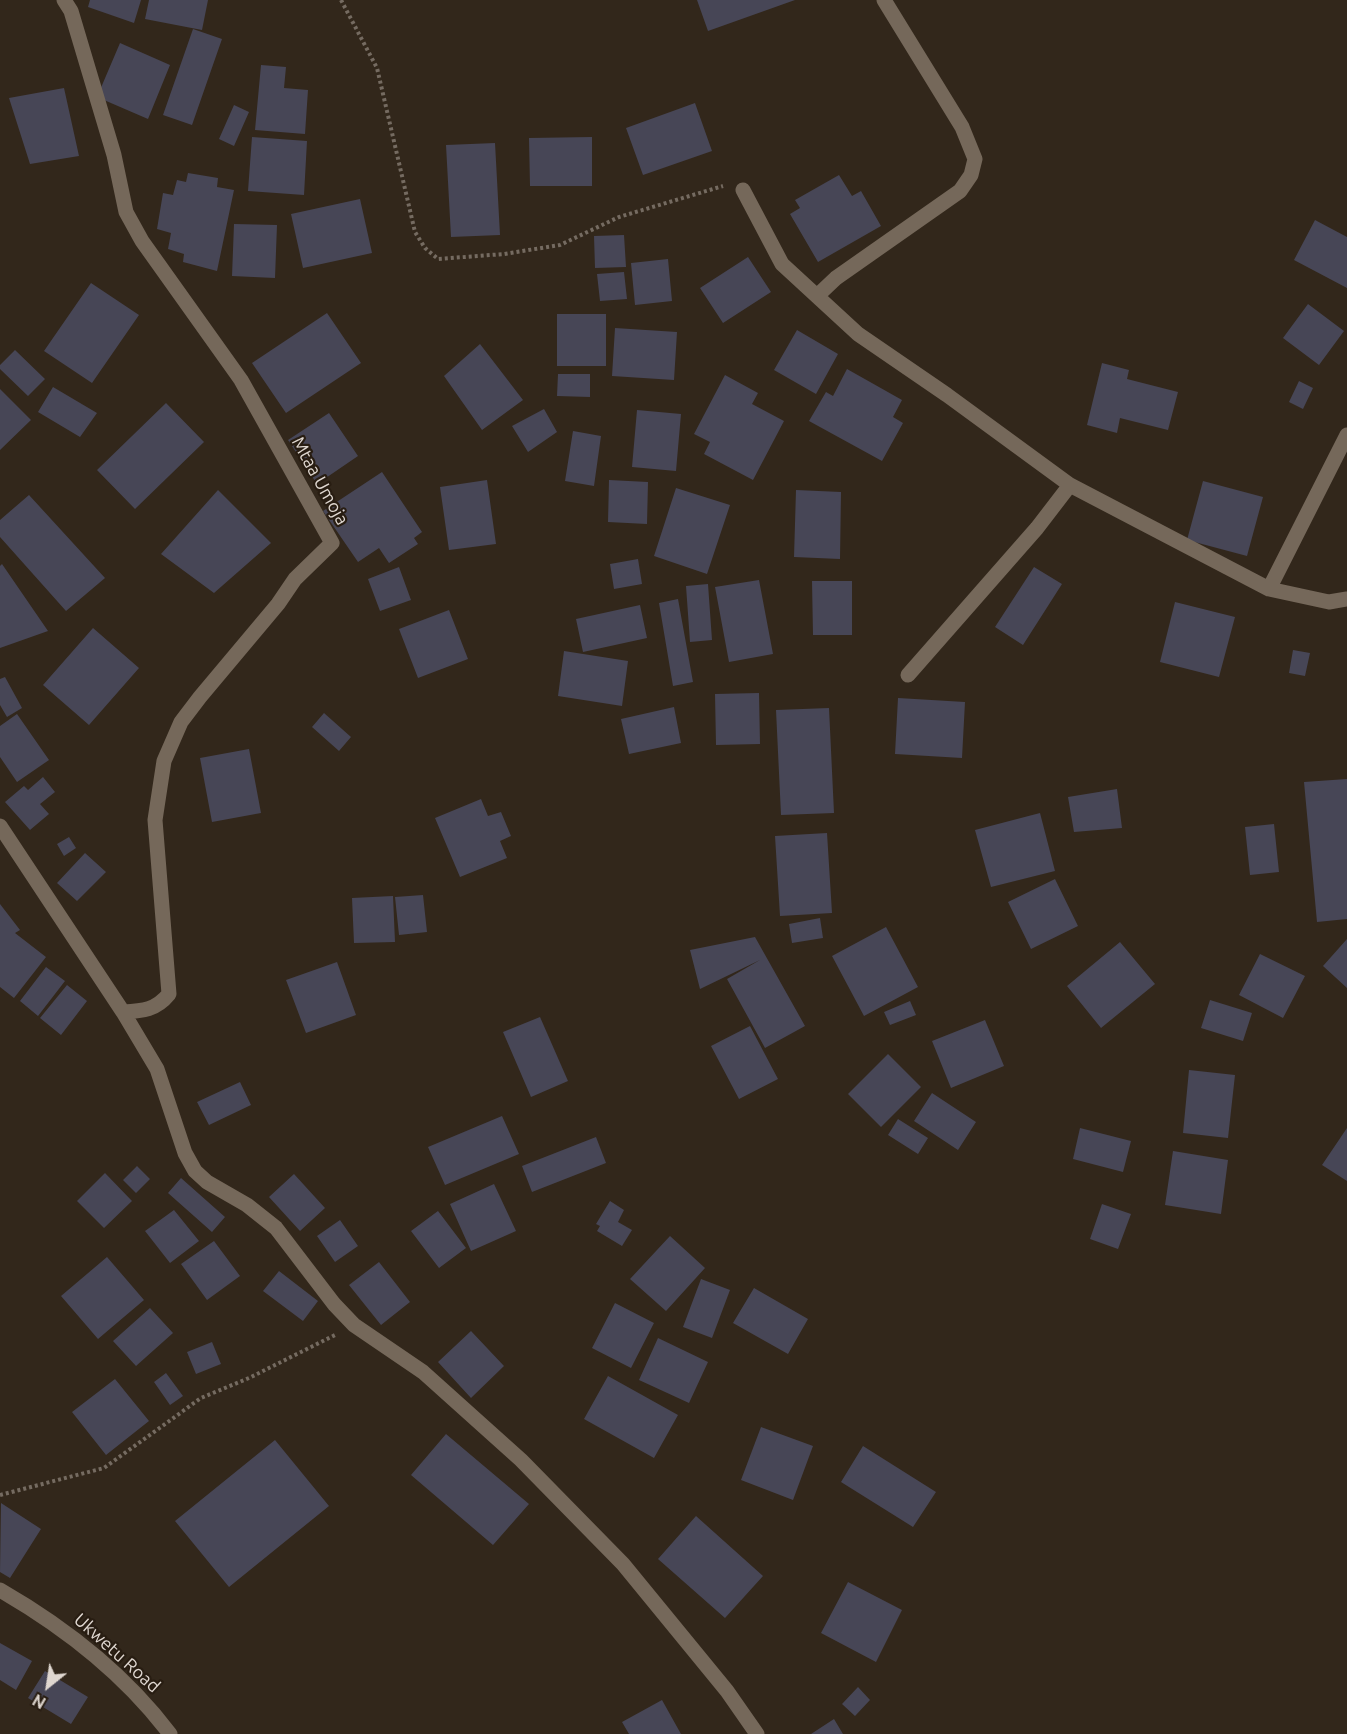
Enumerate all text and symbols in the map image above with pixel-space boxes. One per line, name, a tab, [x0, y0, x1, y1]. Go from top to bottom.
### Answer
street label: Mtaa Umoja	[287, 433, 353, 529]
street label: Ukwetu Road	[70, 1609, 164, 1697]
north arrow	[18, 1656, 78, 1716]
text: N	[29, 1691, 49, 1712]

